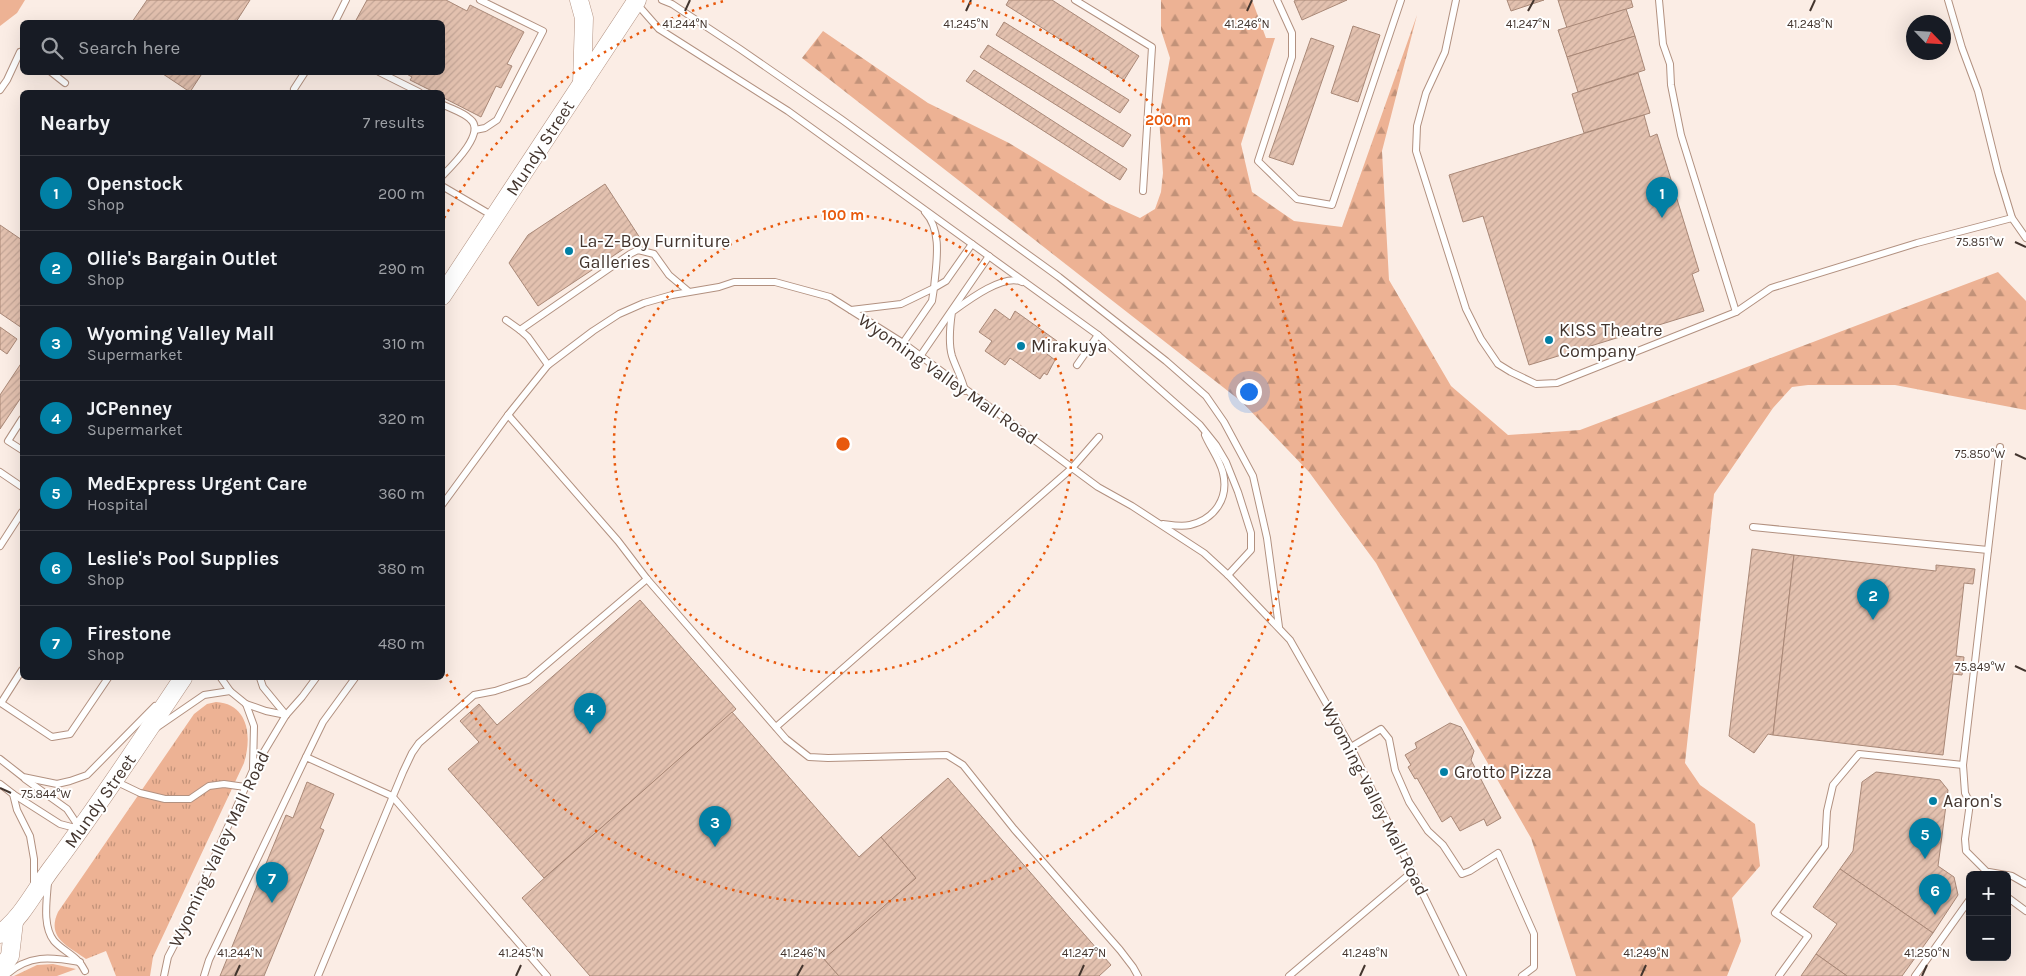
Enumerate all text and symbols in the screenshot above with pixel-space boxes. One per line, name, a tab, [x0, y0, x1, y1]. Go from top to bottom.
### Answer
north arrow	[1906, 15, 1951, 60]
text: 41.244°N	[662, 17, 708, 31]
text: 41.245°N	[943, 17, 989, 31]
text: 41.246°N	[1224, 17, 1270, 31]
text: 41.247°N	[1506, 17, 1550, 31]
text: 41.248°N	[1787, 17, 1833, 31]
search box	[20, 20, 445, 75]
icon: search	[38, 34, 66, 62]
text: Search here	[78, 37, 180, 59]
street label: Mundy Street	[501, 96, 579, 200]
text: Nearby	[40, 111, 110, 135]
text: 200 m	[1145, 111, 1191, 129]
text: 7 results	[363, 113, 425, 132]
text: Openstock	[87, 173, 183, 195]
pin: 1	[1646, 177, 1678, 218]
text: 1	[53, 184, 59, 203]
text: 200 m	[378, 184, 425, 203]
text: Shop	[87, 195, 124, 214]
text: 100 m	[822, 206, 864, 224]
place label: La-Z-Boy Furniture Galleries	[579, 230, 730, 273]
text: 75.851°W	[1956, 235, 2004, 249]
marker: La-Z-Boy Furniture Galleries	[563, 245, 575, 257]
text: Ollie's Bargain Outlet	[87, 248, 278, 270]
text: 2	[51, 259, 61, 278]
text: 290 m	[378, 259, 425, 278]
text: Shop	[87, 270, 124, 289]
street label: Wyoming Valley Mall Road	[854, 309, 1042, 449]
place label: KISS Theatre Company	[1559, 319, 1663, 362]
text: Wyoming Valley Mall	[87, 323, 274, 345]
text: 3	[51, 334, 61, 353]
text: 310 m	[382, 334, 425, 353]
marker: KISS Theatre Company	[1543, 334, 1555, 346]
place label: Mirakuya	[1031, 335, 1107, 357]
marker: Mirakuya	[1015, 340, 1027, 352]
text: Supermarket	[87, 345, 183, 364]
your location	[1236, 379, 1262, 405]
text: JCPenney	[87, 398, 172, 420]
text: 4	[51, 409, 61, 428]
text: 320 m	[378, 409, 425, 428]
text: Supermarket	[87, 420, 183, 439]
centre of rings	[834, 435, 852, 453]
text: 75.850°W	[1955, 447, 2006, 461]
text: MedExpress Urgent Care	[87, 473, 307, 495]
text: 5	[51, 484, 61, 503]
text: 360 m	[378, 484, 425, 503]
text: Hospital	[87, 495, 148, 514]
text: Leslie's Pool Supplies	[87, 548, 279, 570]
text: 6	[51, 559, 61, 578]
text: 380 m	[377, 559, 425, 578]
text: Shop	[87, 570, 124, 589]
pin: 2	[1857, 579, 1889, 620]
text: Firestone	[87, 623, 171, 645]
text: 7	[52, 634, 60, 653]
text: 480 m	[378, 634, 425, 653]
text: Shop	[87, 645, 124, 664]
text: 75.849°W	[1955, 660, 2005, 674]
pin: 4	[574, 693, 606, 734]
street label: Wyoming Valley Mall Road	[1317, 699, 1433, 899]
street label: Wyoming Valley Mall Road	[164, 747, 274, 951]
street label: Mundy Street	[60, 750, 141, 852]
place label: Grotto Pizza	[1454, 761, 1552, 783]
marker: Grotto Pizza	[1438, 766, 1450, 778]
text: 75.844°W	[21, 787, 71, 801]
place label: Aaron's	[1943, 790, 2002, 812]
marker: Aaron's	[1927, 795, 1939, 807]
pin: 3	[699, 806, 731, 847]
pin: 5	[1909, 818, 1941, 859]
pin: 7	[256, 862, 288, 903]
map controls	[1966, 871, 2011, 961]
button: +	[1966, 871, 2011, 916]
pin: 6	[1919, 874, 1951, 915]
button: −	[1966, 916, 2011, 961]
text: 41.244°N	[217, 946, 263, 960]
text: 41.245°N	[498, 946, 544, 960]
text: 41.246°N	[780, 946, 826, 960]
text: 41.247°N	[1062, 946, 1106, 960]
text: 41.248°N	[1342, 946, 1388, 960]
text: 41.249°N	[1623, 946, 1669, 960]
text: 41.250°N	[1904, 946, 1950, 960]

